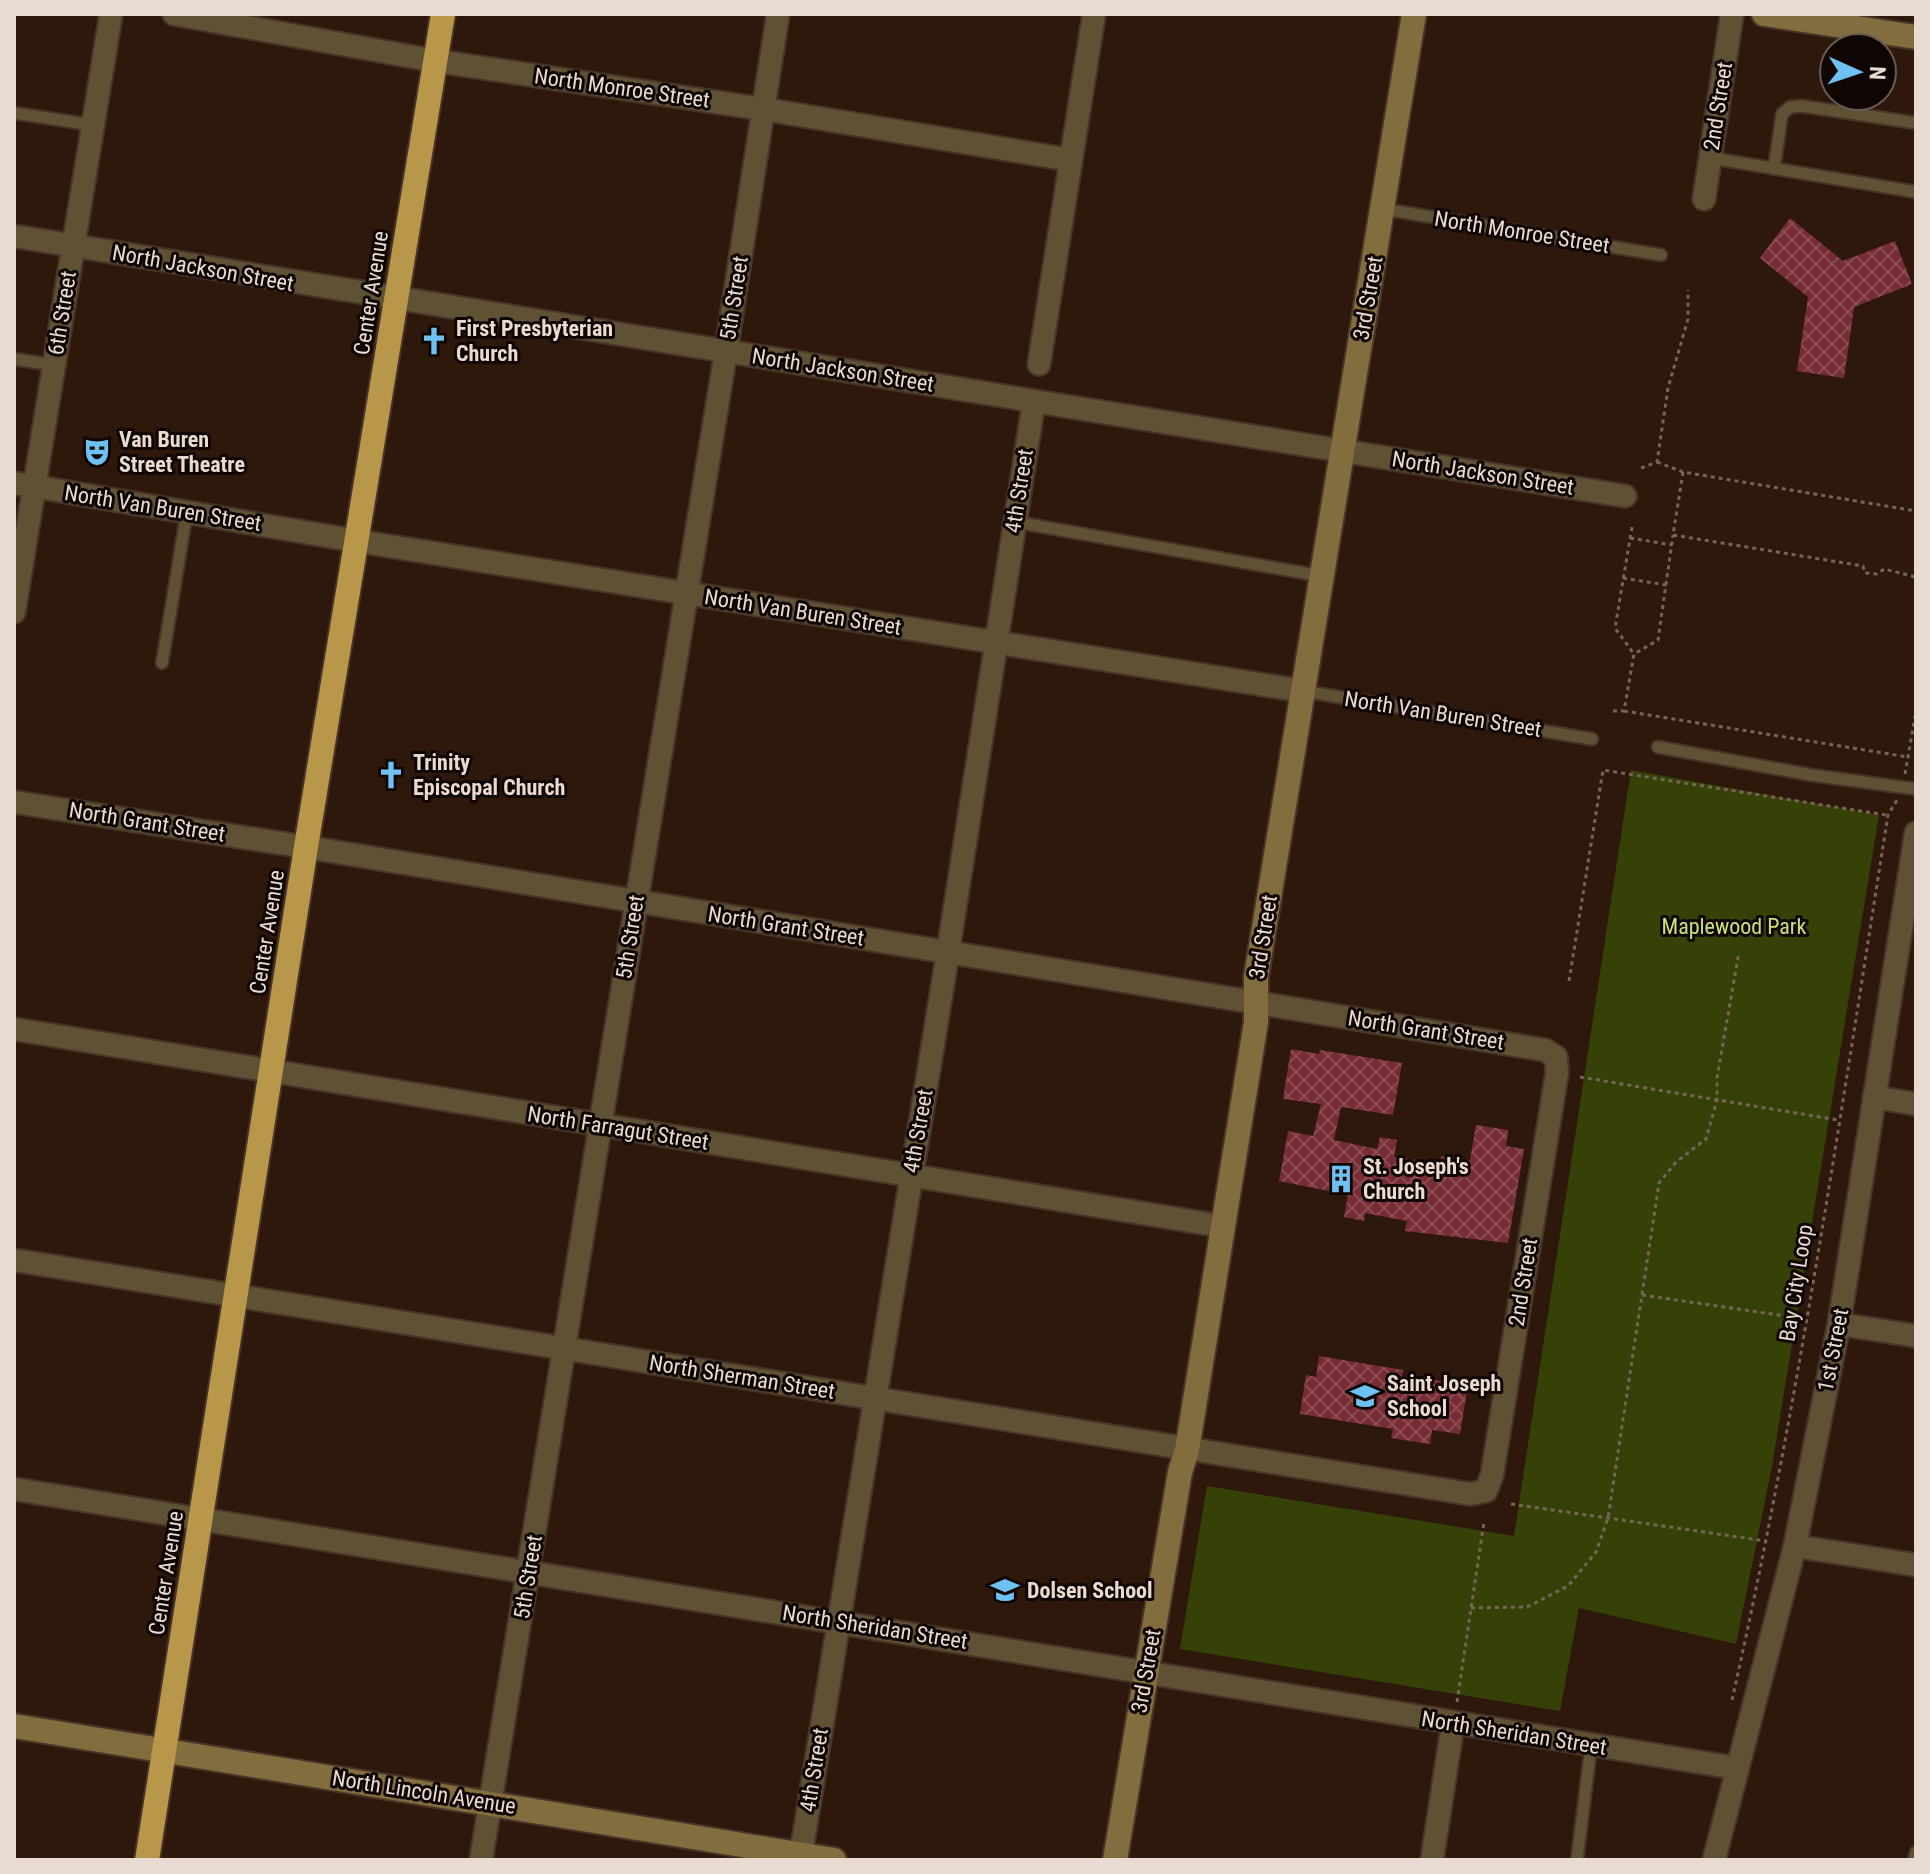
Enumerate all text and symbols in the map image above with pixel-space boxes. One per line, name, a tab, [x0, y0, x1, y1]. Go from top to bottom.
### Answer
north arrow	[1818, 32, 1898, 112]
street label: 2nd Street	[1699, 60, 1737, 152]
street label: North Monroe Street	[533, 63, 711, 113]
text: N	[1865, 66, 1890, 80]
street label: North Monroe Street	[1433, 206, 1611, 258]
street label: Center Avenue	[349, 229, 393, 357]
street label: North Jackson Street	[110, 240, 296, 296]
street label: 5th Street	[715, 254, 753, 342]
street label: 3rd Street	[1348, 254, 1388, 342]
street label: 6th Street	[43, 269, 81, 357]
place label: First Presbyterian Church	[456, 316, 613, 366]
church icon: First Presbyterian Church	[419, 326, 449, 356]
street label: North Jackson Street	[750, 343, 936, 397]
place label: Van Buren Street Theatre	[119, 427, 245, 477]
theatre icon: Van Buren Street Theatre	[82, 437, 112, 467]
street label: North Jackson Street	[1390, 446, 1576, 500]
street label: 4th Street	[1000, 447, 1038, 535]
street label: North Van Buren Street	[63, 480, 263, 536]
street label: North Van Buren Street	[703, 584, 903, 640]
street label: North Van Buren Street	[1343, 686, 1543, 742]
place label: Trinity Episcopal Church	[413, 750, 565, 800]
church icon: Trinity Episcopal Church	[376, 760, 406, 790]
street label: North Grant Street	[67, 797, 227, 847]
street label: Center Avenue	[245, 868, 289, 996]
street label: 5th Street	[611, 893, 649, 981]
street label: 3rd Street	[1244, 893, 1282, 981]
street label: North Grant Street	[706, 901, 866, 951]
park label: Maplewood Park	[1662, 914, 1807, 939]
street label: North Grant Street	[1346, 1005, 1506, 1055]
street label: 4th Street	[898, 1087, 938, 1175]
street label: North Farragut Street	[526, 1101, 710, 1155]
place label: St. Joseph's Church	[1363, 1154, 1469, 1204]
building icon: St. Joseph's Church	[1326, 1164, 1356, 1194]
street label: Bay City Loop	[1774, 1223, 1818, 1343]
street label: 2nd Street	[1504, 1236, 1542, 1328]
street label: 1st Street	[1813, 1306, 1853, 1394]
street label: North Sherman Street	[647, 1350, 837, 1404]
place label: Saint Joseph School	[1387, 1371, 1501, 1421]
school or university icon: Saint Joseph School	[1350, 1381, 1380, 1411]
street label: Center Avenue	[144, 1509, 188, 1637]
street label: 5th Street	[509, 1533, 547, 1621]
school or university icon: Dolsen School	[990, 1575, 1020, 1605]
place label: Dolsen School	[1027, 1578, 1153, 1603]
street label: North Sheridan Street	[781, 1600, 969, 1654]
street label: 3rd Street	[1126, 1627, 1166, 1715]
street label: North Sheridan Street	[1420, 1706, 1608, 1760]
street label: 4th Street	[795, 1726, 833, 1814]
street label: North Lincoln Avenue	[330, 1765, 518, 1819]

